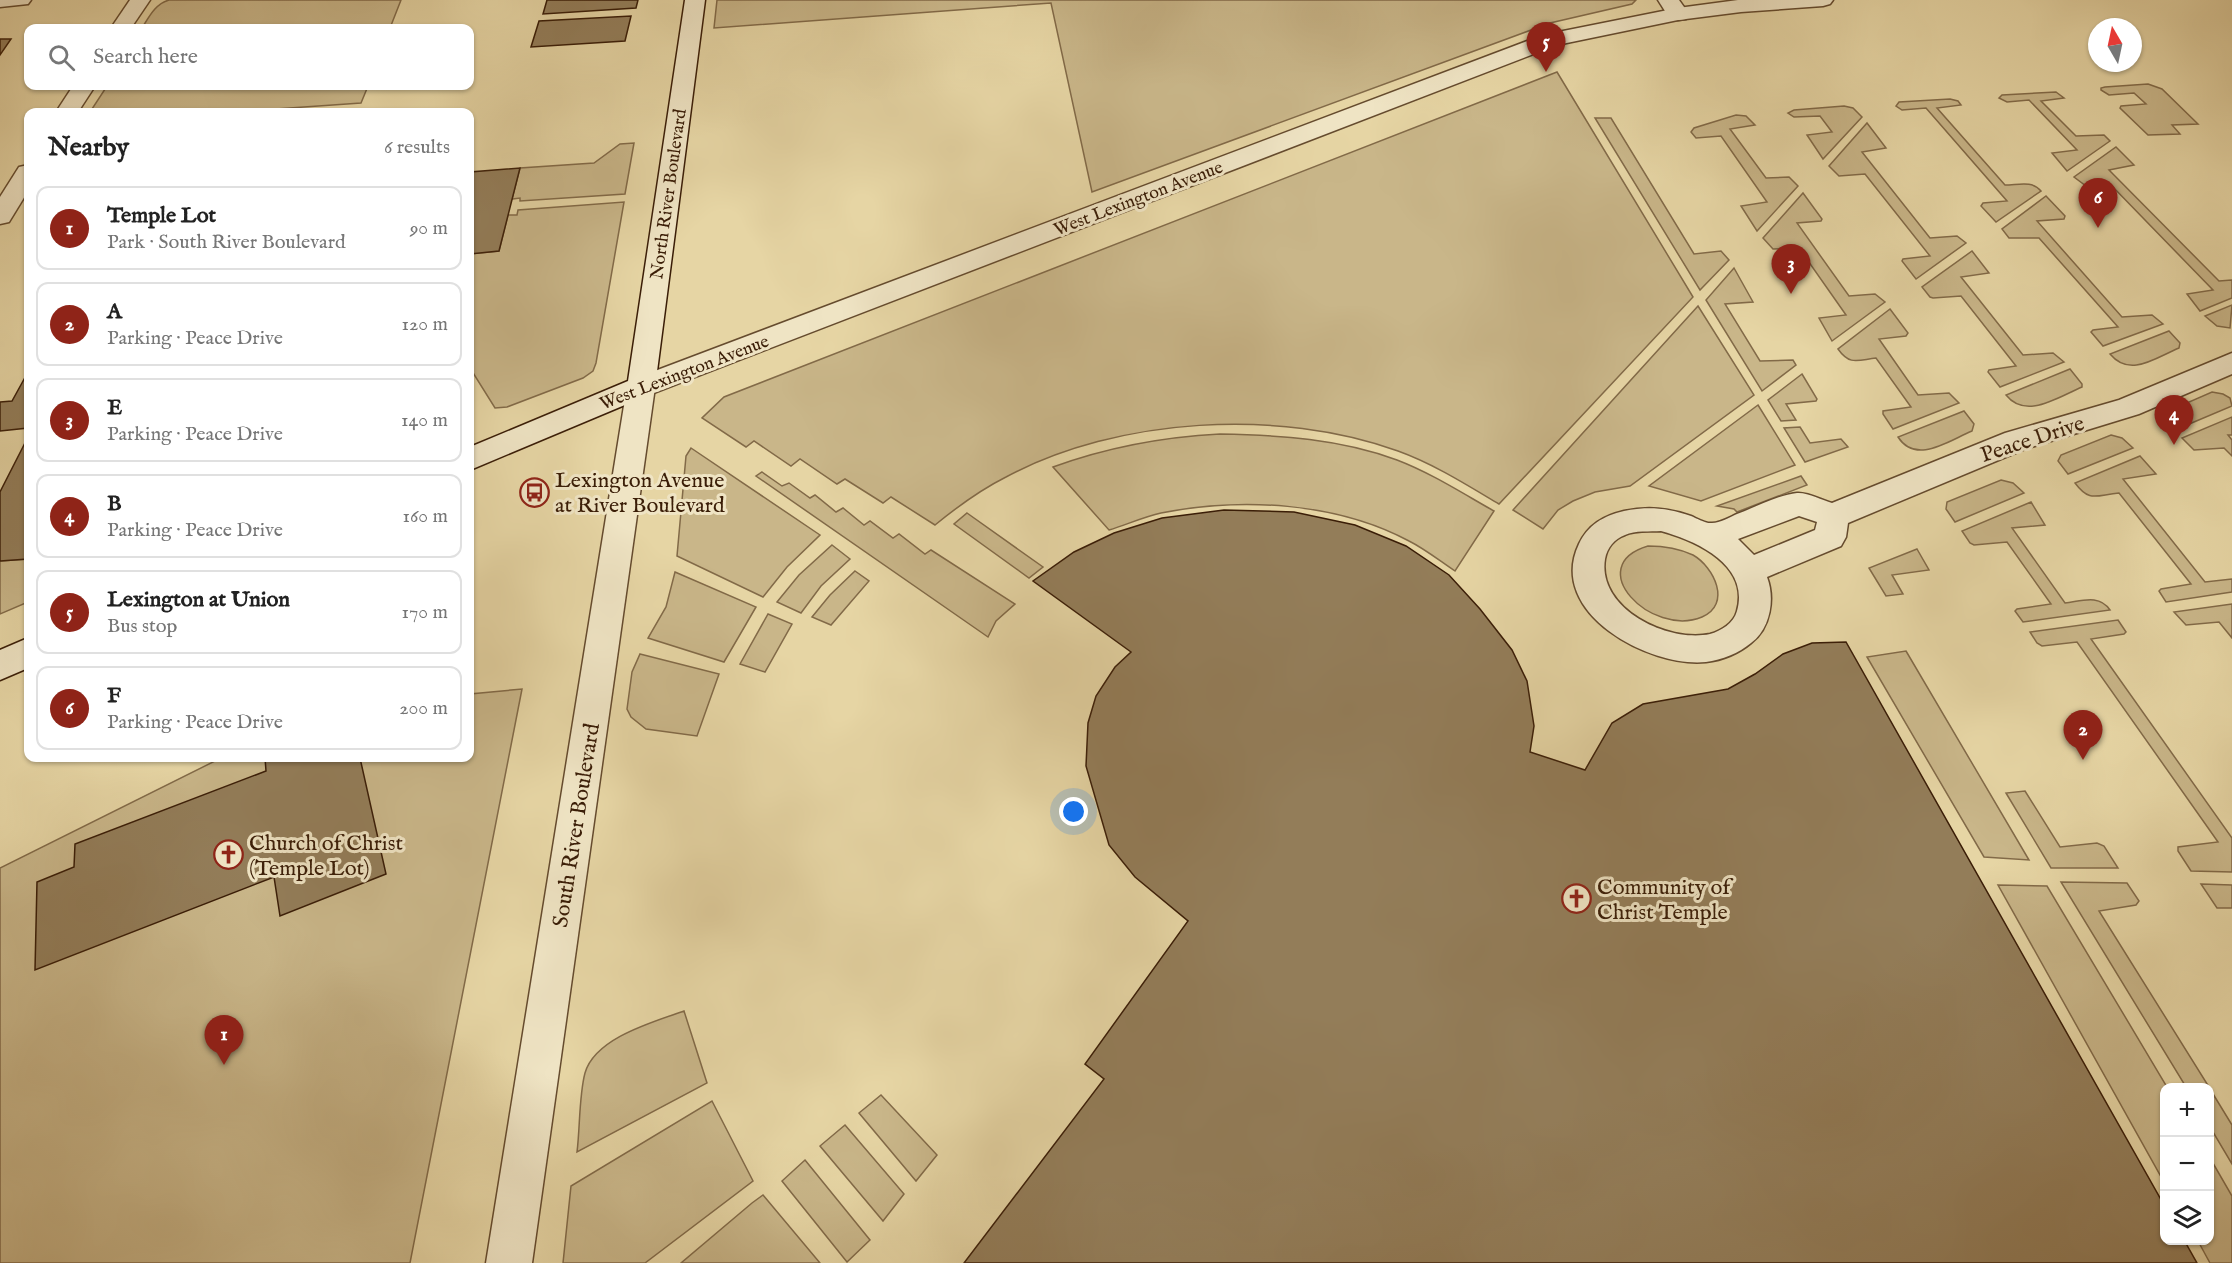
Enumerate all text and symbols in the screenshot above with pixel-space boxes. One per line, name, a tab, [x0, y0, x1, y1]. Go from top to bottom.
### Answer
north arrow	[2088, 18, 2142, 72]
pin: 5	[1526, 22, 1566, 72]
search box	[24, 24, 474, 90]
icon: search	[45, 41, 78, 74]
text: Search here	[93, 43, 198, 71]
street label: North River Boulevard	[646, 107, 693, 281]
text: Nearby	[48, 131, 129, 164]
text: 6 results	[384, 135, 450, 160]
street label: West Lexington Avenue	[1051, 157, 1226, 242]
pin: 6	[2078, 178, 2118, 228]
text: Temple Lot	[107, 202, 216, 230]
text: 1	[66, 216, 73, 241]
text: 90 m	[410, 216, 448, 241]
text: Park · South River Boulevard	[107, 230, 346, 255]
pin: 3	[1772, 244, 1810, 294]
text: A	[107, 298, 122, 326]
text: 2	[65, 312, 74, 337]
text: 120 m	[402, 312, 448, 337]
text: Parking · Peace Drive	[107, 326, 283, 351]
street label: West Lexington Avenue	[597, 331, 772, 416]
text: E	[107, 394, 122, 422]
pin: 4	[2154, 396, 2194, 445]
text: 3	[66, 408, 73, 433]
text: 140 m	[401, 408, 448, 433]
street label: Peace Drive	[1977, 410, 2088, 470]
text: Parking · Peace Drive	[107, 422, 283, 447]
place label: Lexington Avenue at River Boulevard	[555, 467, 725, 520]
bus stop icon: Lexington Avenue at River Boulevard	[518, 476, 550, 508]
text: B	[107, 490, 122, 518]
text: 4	[65, 504, 74, 529]
text: 160 m	[402, 504, 448, 529]
text: Parking · Peace Drive	[107, 518, 283, 543]
text: Lexington at Union	[107, 586, 290, 614]
text: 5	[66, 600, 73, 625]
text: 170 m	[402, 600, 448, 625]
text: Bus stop	[107, 614, 177, 639]
text: F	[107, 682, 121, 710]
text: 6	[65, 696, 74, 721]
text: 200 m	[399, 696, 448, 721]
text: Parking · Peace Drive	[107, 710, 283, 735]
pin: 2	[2064, 710, 2102, 760]
street label: South River Boulevard	[547, 721, 607, 929]
your location	[1059, 797, 1088, 826]
place label: Church of Christ (Temple Lot)	[249, 830, 403, 883]
church icon: Church of Christ (Temple Lot)	[212, 839, 244, 871]
place label: Community of Christ Temple	[1597, 874, 1734, 927]
church icon: Community of Christ Temple	[1560, 883, 1592, 915]
pin: 1	[204, 1016, 244, 1065]
map controls	[2160, 1083, 2214, 1245]
button: +	[2160, 1083, 2214, 1137]
button: −	[2160, 1137, 2214, 1191]
button: layers	[2160, 1191, 2214, 1245]

